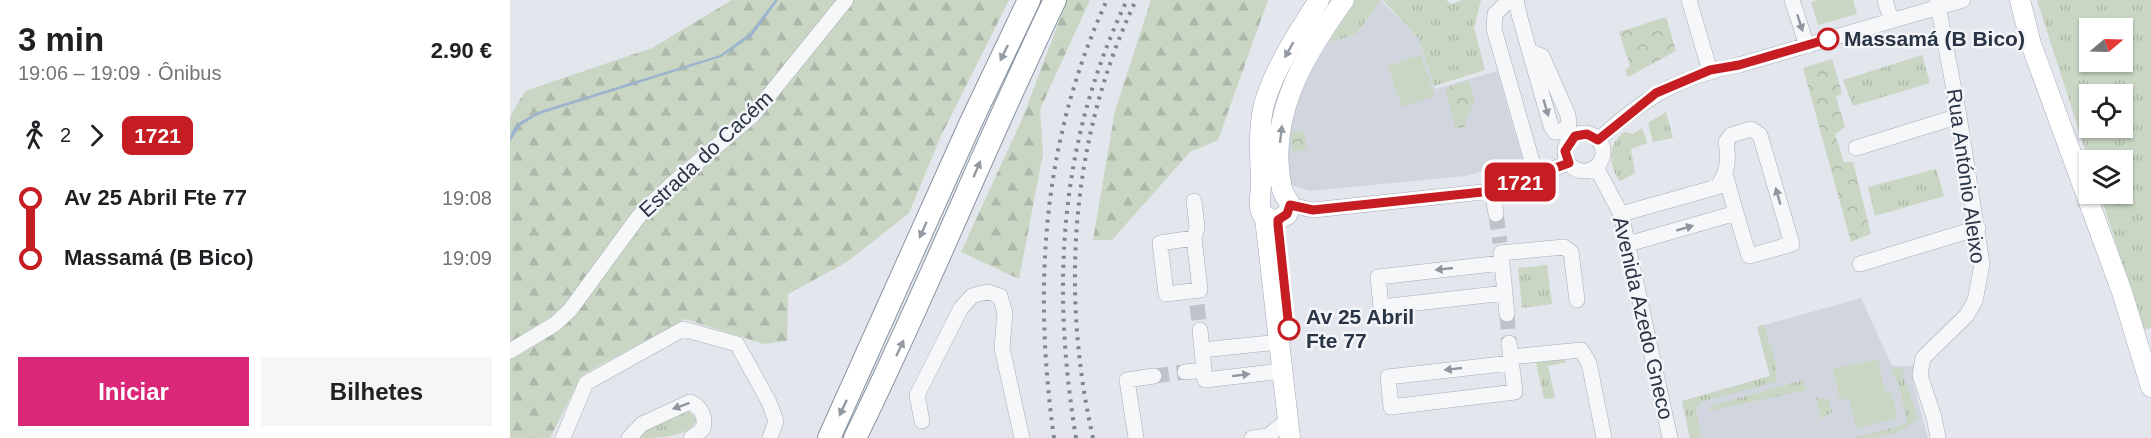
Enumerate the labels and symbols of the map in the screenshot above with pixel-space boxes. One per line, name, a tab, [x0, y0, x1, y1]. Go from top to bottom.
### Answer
one-way arrow	[1796, 14, 1805, 32]
north arrow	[2079, 18, 2133, 72]
place label: Massamá (B Bico)	[1844, 27, 2025, 50]
marker: Massamá (B Bico)	[1817, 28, 1839, 50]
one-way arrow	[1284, 42, 1294, 59]
one-way arrow	[1000, 44, 1009, 61]
street label: Estrada do Cacém	[634, 86, 777, 221]
street label: Rua António Aleixo	[1943, 87, 1990, 265]
one-way arrow	[1542, 99, 1551, 117]
one-way arrow	[1276, 124, 1286, 143]
one-way arrow	[973, 160, 983, 178]
line badge: 1721	[1478, 162, 1562, 201]
one-way arrow	[1773, 187, 1782, 205]
street label: Avenida Azedo Gneco	[1609, 214, 1678, 422]
one-way arrow	[919, 222, 928, 239]
one-way arrow	[1676, 223, 1694, 232]
one-way arrow	[1435, 265, 1454, 274]
place label: Av 25 Abril Fte 77	[1306, 305, 1414, 352]
marker: Av 25 Abril Fte 77	[1278, 318, 1300, 340]
one-way arrow	[895, 339, 904, 356]
one-way arrow	[1443, 364, 1462, 374]
one-way arrow	[1231, 371, 1250, 380]
one-way arrow	[839, 399, 848, 416]
one-way arrow	[672, 401, 690, 411]

